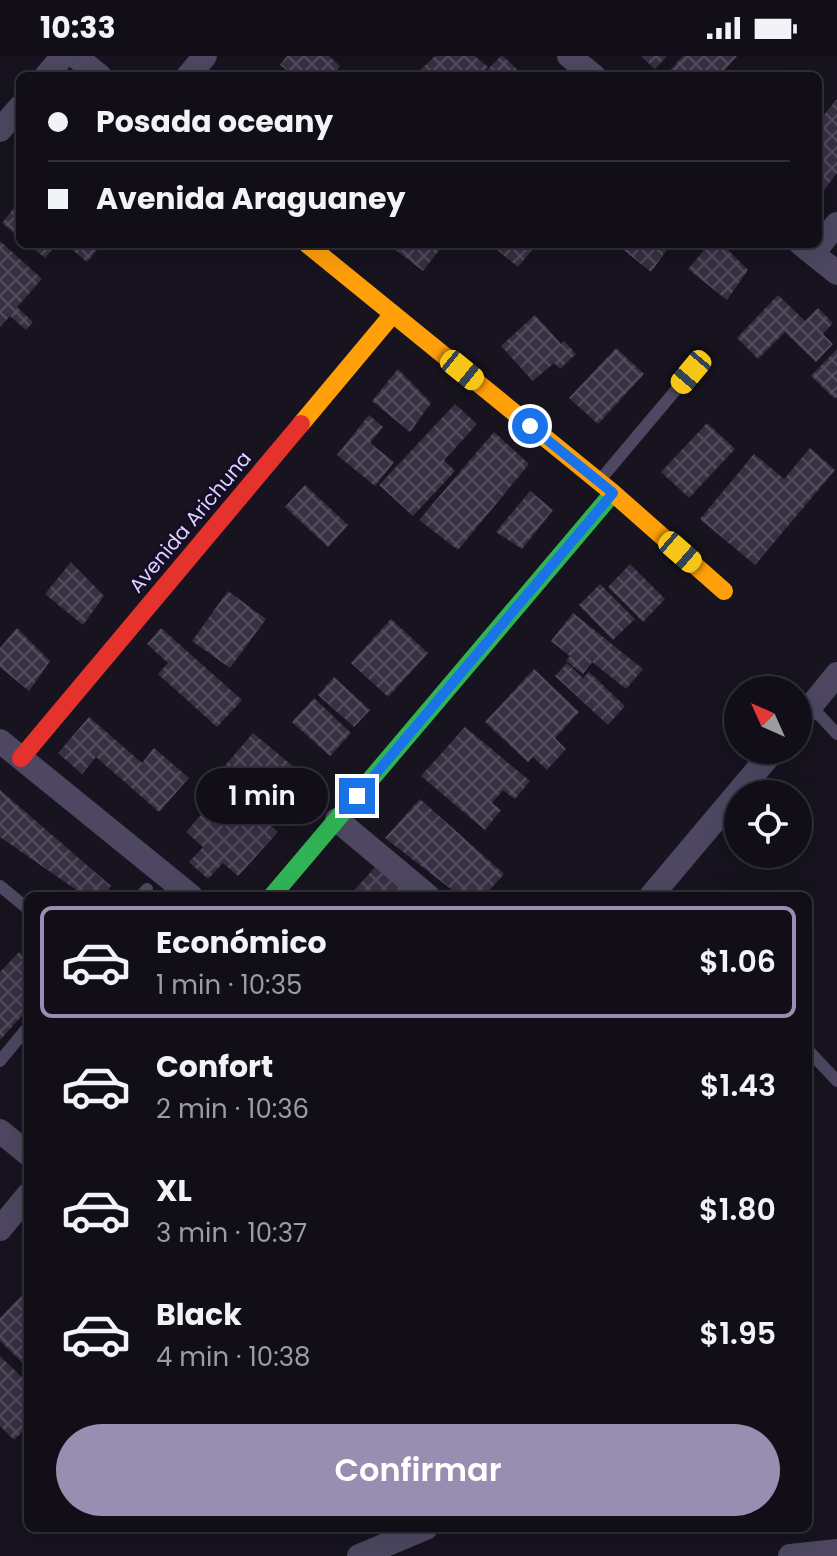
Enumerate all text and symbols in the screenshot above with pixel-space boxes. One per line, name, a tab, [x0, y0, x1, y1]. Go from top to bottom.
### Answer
text: 10:33	[40, 6, 116, 49]
text: Posada oceany	[96, 100, 333, 143]
text: Avenida Araguaney	[96, 177, 405, 220]
car	[436, 346, 488, 394]
car	[666, 346, 716, 398]
route start	[512, 408, 548, 444]
street label: Avenida Arichuna	[122, 445, 258, 599]
car	[654, 527, 706, 577]
north arrow	[724, 676, 812, 764]
map controls	[724, 676, 812, 868]
callout: 1 min	[197, 768, 329, 824]
text: 1 min	[228, 778, 296, 814]
route end	[339, 778, 375, 814]
button: locate	[724, 780, 812, 868]
text: Económico	[156, 921, 327, 964]
icon: car	[60, 926, 132, 998]
text: $1.06	[699, 940, 776, 983]
text: 1 min · 10:35	[156, 967, 302, 1003]
text: Confort	[156, 1045, 273, 1088]
icon: car	[60, 1050, 132, 1122]
text: $1.43	[700, 1064, 776, 1107]
text: 2 min · 10:36	[156, 1091, 309, 1127]
text: XL	[156, 1169, 192, 1212]
icon: car	[60, 1174, 132, 1246]
text: $1.80	[699, 1188, 776, 1231]
text: 3 min · 10:37	[156, 1215, 307, 1251]
text: Black	[156, 1293, 242, 1336]
icon: car	[60, 1298, 132, 1370]
text: $1.95	[700, 1312, 776, 1355]
text: 4 min · 10:38	[156, 1339, 310, 1375]
button: Confirmar	[56, 1424, 780, 1516]

